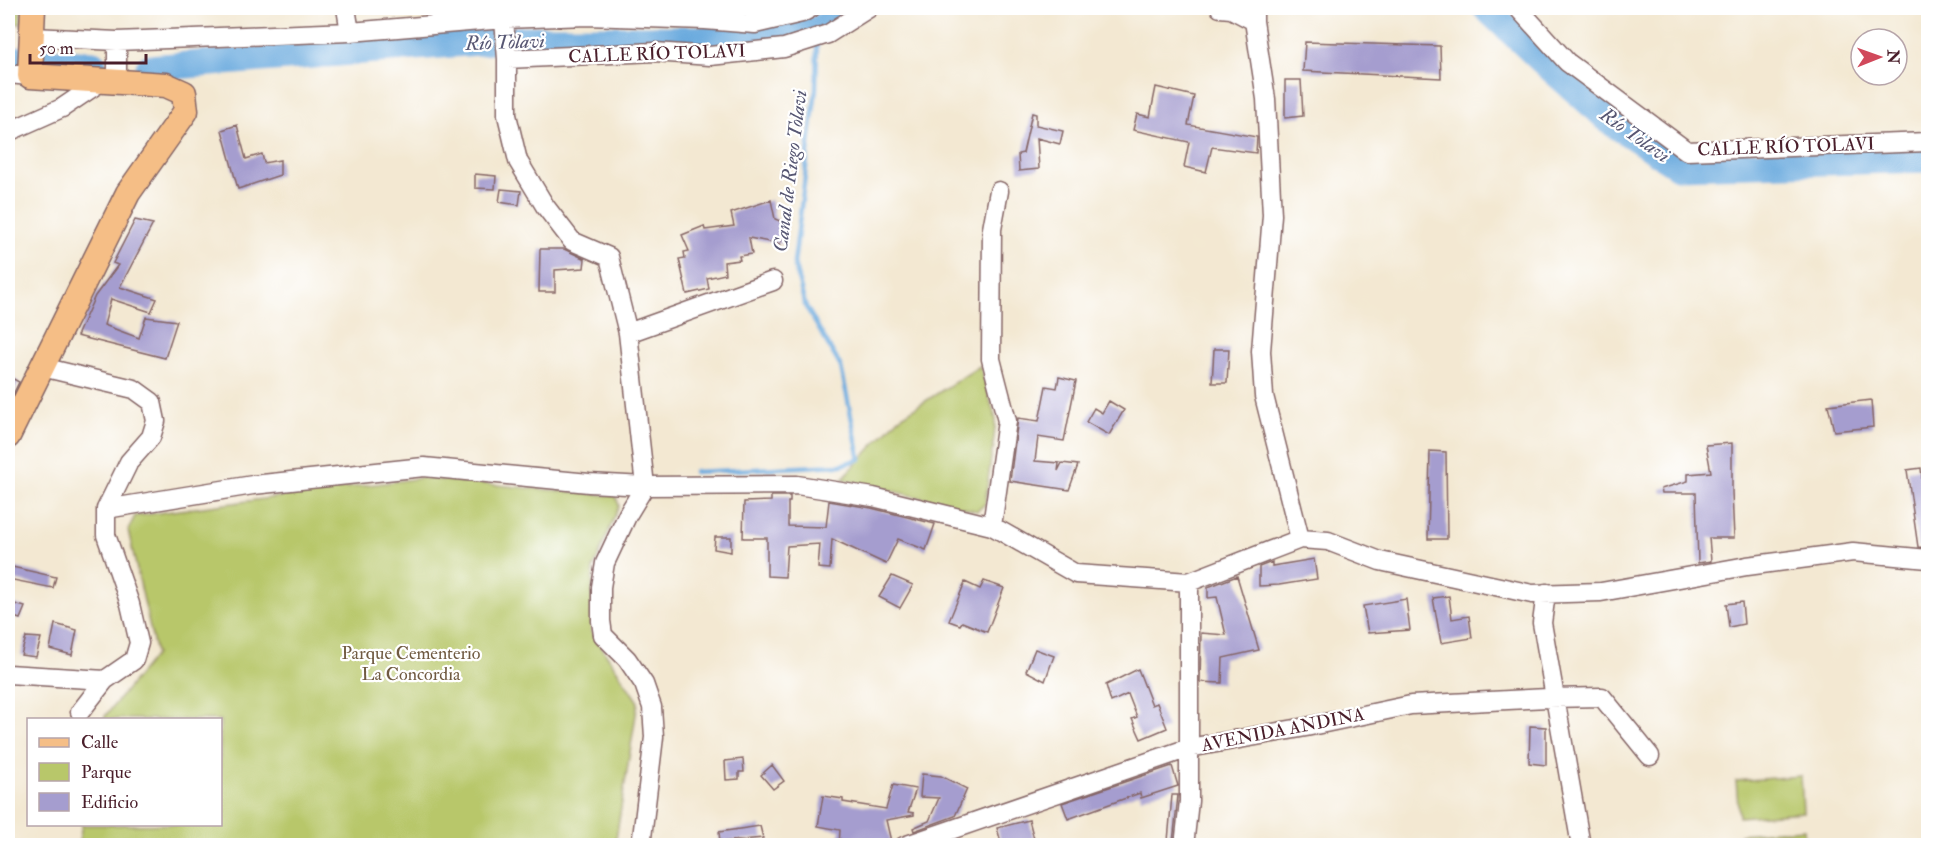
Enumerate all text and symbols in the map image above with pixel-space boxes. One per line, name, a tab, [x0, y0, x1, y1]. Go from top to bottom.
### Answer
scale bar	[30, 27, 146, 65]
north arrow	[1849, 27, 1909, 87]
water label: Río Tolavi	[464, 28, 546, 56]
text: 50 m	[39, 37, 74, 60]
street label: CALLE RÍO TOLAVI	[568, 39, 746, 69]
text: N	[1883, 48, 1903, 65]
water label: Canal de Riego Tolavi	[768, 88, 812, 254]
water label: Río Tolavi	[1594, 101, 1675, 168]
street label: CALLE RÍO TOLAVI	[1697, 132, 1875, 162]
park label: Parque Cementerio La Concordia	[342, 642, 481, 686]
street label: AVENIDA ANDINA	[1199, 703, 1367, 757]
legend	[27, 718, 222, 826]
text: Calle	[81, 731, 119, 754]
text: Parque	[81, 761, 132, 784]
text: Edificio	[81, 791, 138, 814]

